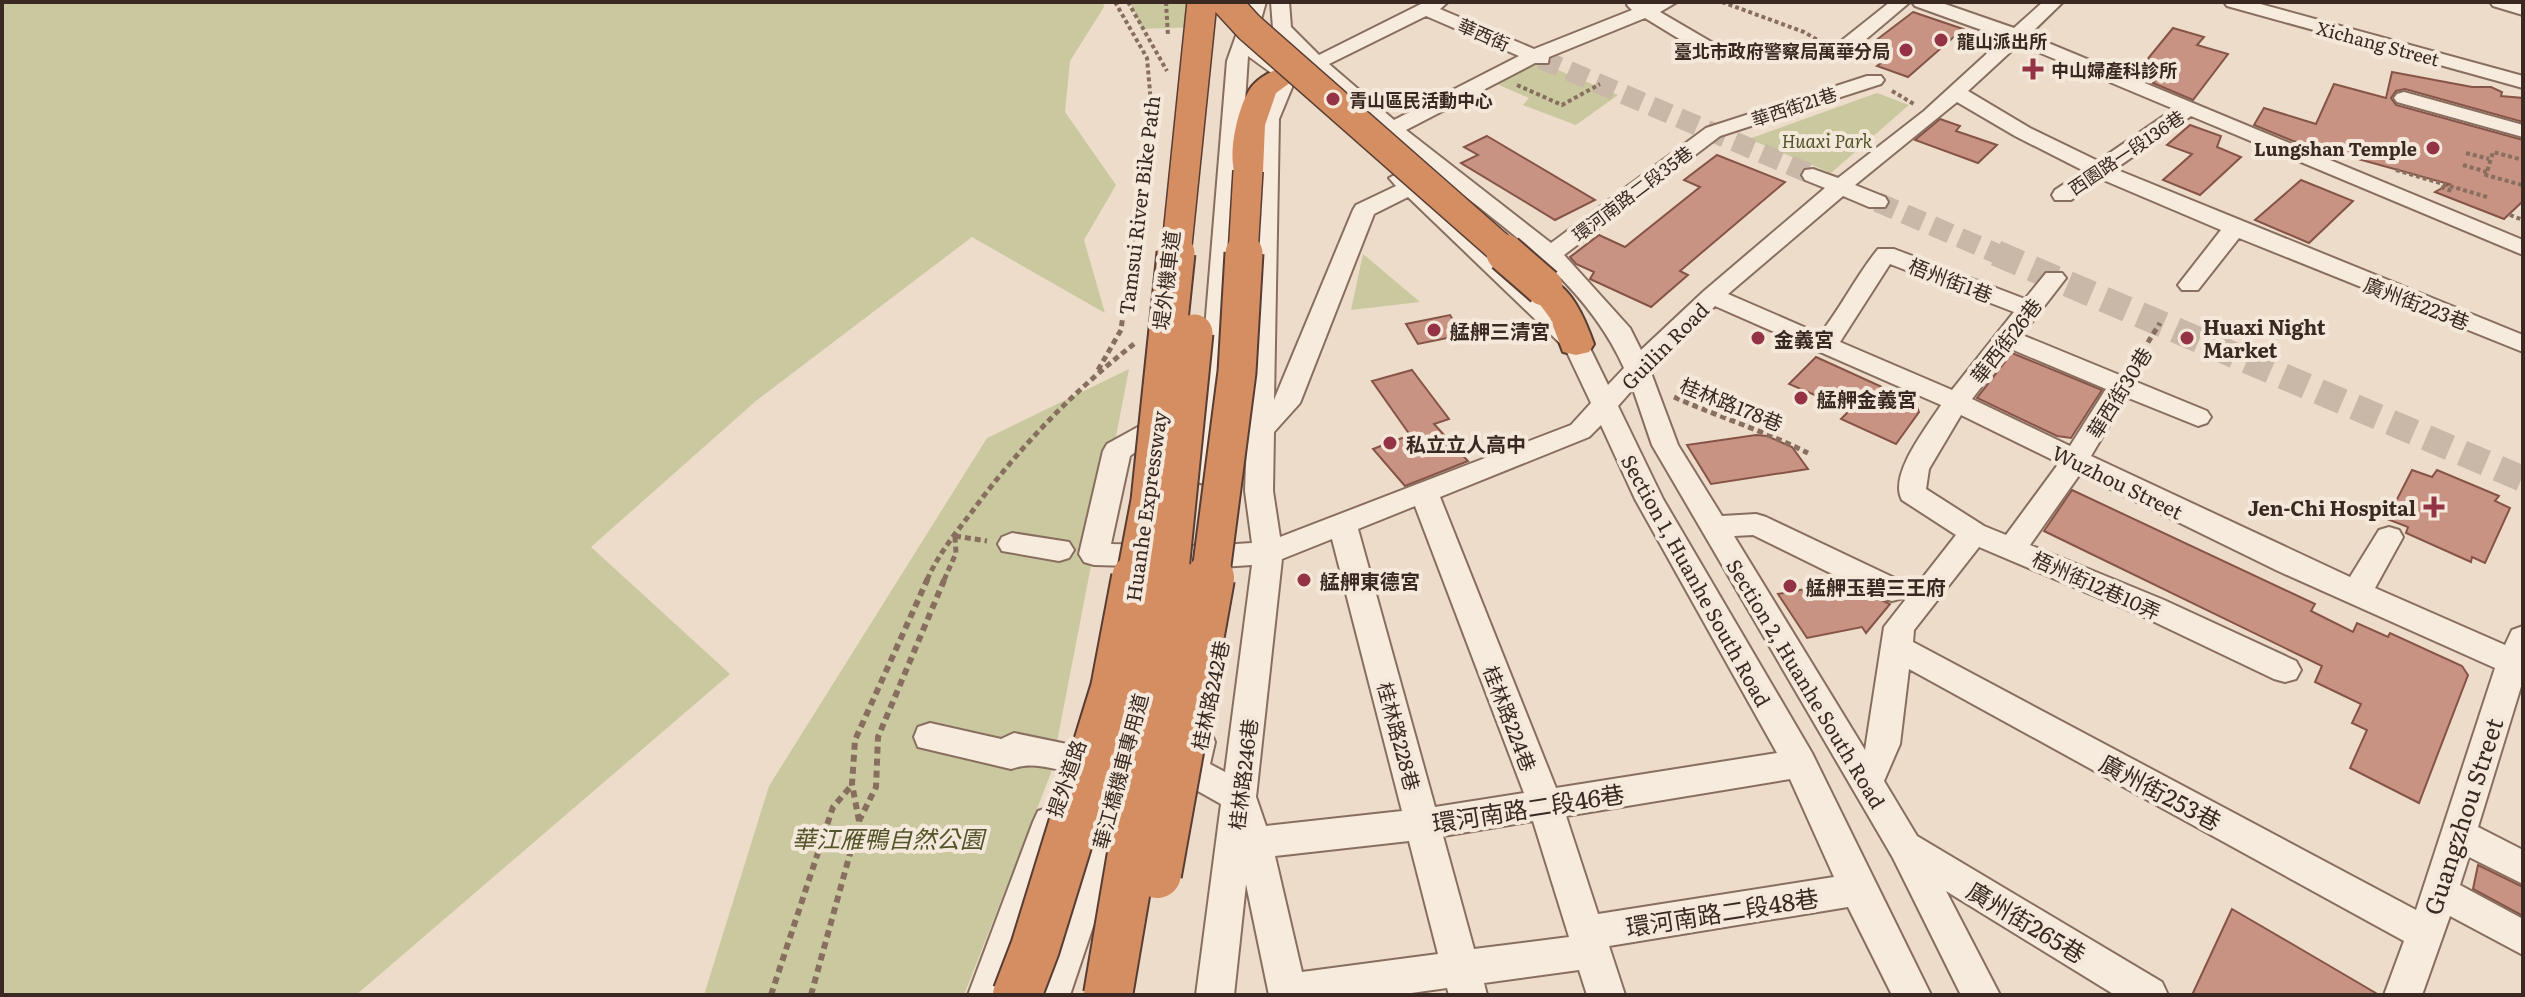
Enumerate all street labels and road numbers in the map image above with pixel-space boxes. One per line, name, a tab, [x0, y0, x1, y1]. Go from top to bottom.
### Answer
street label: 華西街	[1454, 11, 1514, 57]
street label: Xichang Street	[2314, 14, 2443, 73]
street label: 華西街21巷	[1748, 79, 1840, 133]
street label: Tamsui River Bike Path	[1110, 94, 1166, 316]
street label: 西園路一段136巷	[2063, 103, 2189, 201]
street label: 環河南路二段35巷	[1566, 139, 1698, 247]
street label: 堤外機車道	[1144, 229, 1186, 331]
street label: 梧州街1巷	[1904, 249, 1998, 309]
street label: 廣州街223巷	[2360, 268, 2474, 336]
street label: 華西街26巷	[1962, 291, 2048, 389]
street label: Guilin Road	[1613, 294, 1715, 396]
street label: 華西街30巷	[2078, 341, 2158, 443]
street label: 桂林路178巷	[1676, 369, 1788, 437]
street label: Huanhe Expressway	[1117, 408, 1173, 603]
street label: Wuzhou Street	[2048, 436, 2188, 526]
street label: Section 1, Huanhe South Road	[1615, 448, 1779, 712]
street label: 梧州街12巷10弄	[2028, 542, 2166, 626]
street label: Section 2, Huanhe South Road	[1720, 553, 1894, 813]
street label: 桂林路242巷	[1183, 637, 1235, 753]
street label: 桂林路224巷	[1477, 661, 1545, 775]
street label: 桂林路228巷	[1371, 678, 1429, 794]
street label: 華江橋機車專用道	[1084, 690, 1154, 852]
street label: Guangzhou Street	[2414, 713, 2510, 919]
street label: 桂林路246巷	[1220, 717, 1264, 831]
street label: 提外道路	[1038, 735, 1092, 821]
street label: 廣州街253巷	[2094, 744, 2228, 838]
street label: 環河南路二段46巷	[1429, 775, 1627, 839]
street label: 廣州街265巷	[1961, 872, 2093, 970]
street label: 環河南路二段48巷	[1623, 879, 1821, 943]

